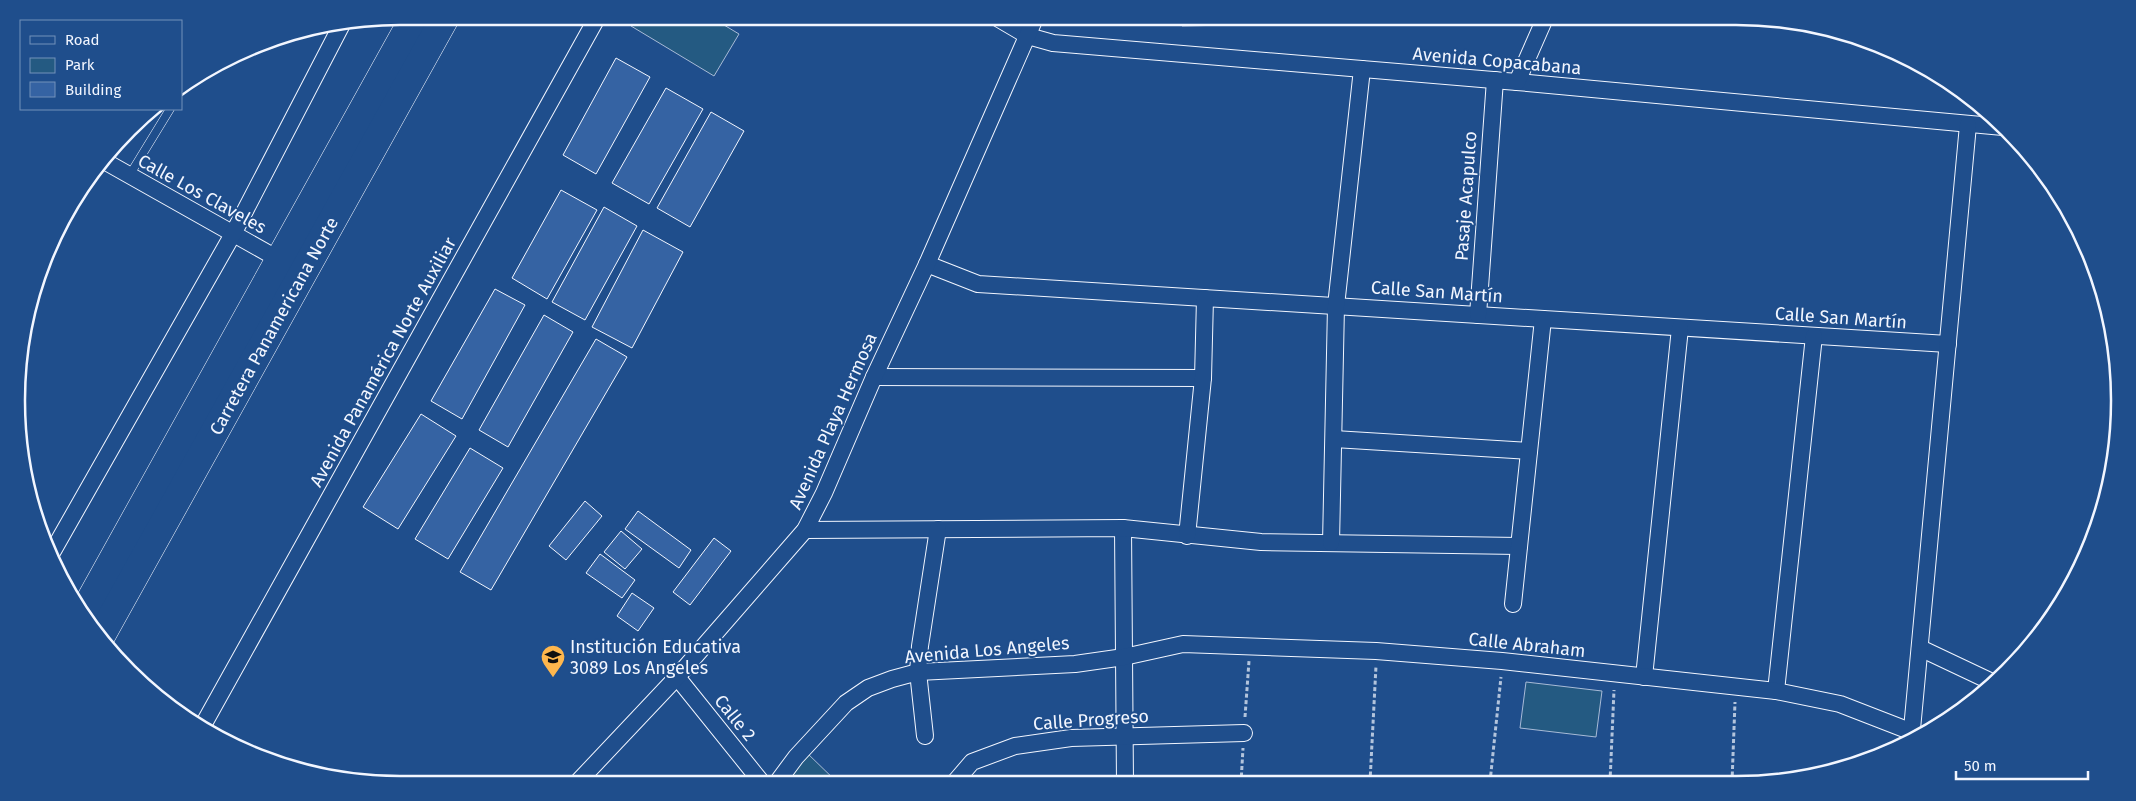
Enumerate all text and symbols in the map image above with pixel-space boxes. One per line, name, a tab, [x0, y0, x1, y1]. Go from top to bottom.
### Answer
legend	[20, 20, 182, 110]
text: Road	[65, 31, 100, 49]
street label: Avenida Copacabana	[1412, 43, 1582, 79]
text: Park	[65, 56, 95, 74]
text: Building	[65, 81, 121, 99]
street label: Pasaje Acapulco	[1450, 130, 1482, 262]
street label: Calle Los Claveles	[134, 150, 270, 238]
street label: Carretera Panamericana Norte	[205, 213, 343, 439]
street label: Avenida Panamérica Norte Auxiliar	[305, 233, 461, 491]
street label: Calle San Martín	[1370, 276, 1504, 308]
street label: Calle San Martín	[1774, 302, 1908, 334]
street label: Avenida Playa Hermosa	[784, 329, 882, 513]
street label: Calle Abraham	[1467, 628, 1587, 662]
street label: Avenida Los Angeles	[904, 632, 1070, 668]
place label: Institución Educativa 3089 Los Angeles	[570, 636, 741, 679]
school or university icon: Institución Educativa 3089 Los Angeles	[540, 644, 566, 678]
street label: Calle 2	[710, 690, 760, 746]
street label: Calle Progreso	[1032, 705, 1150, 735]
scale bar	[1956, 748, 2088, 780]
text: 50 m	[1964, 757, 1997, 775]

